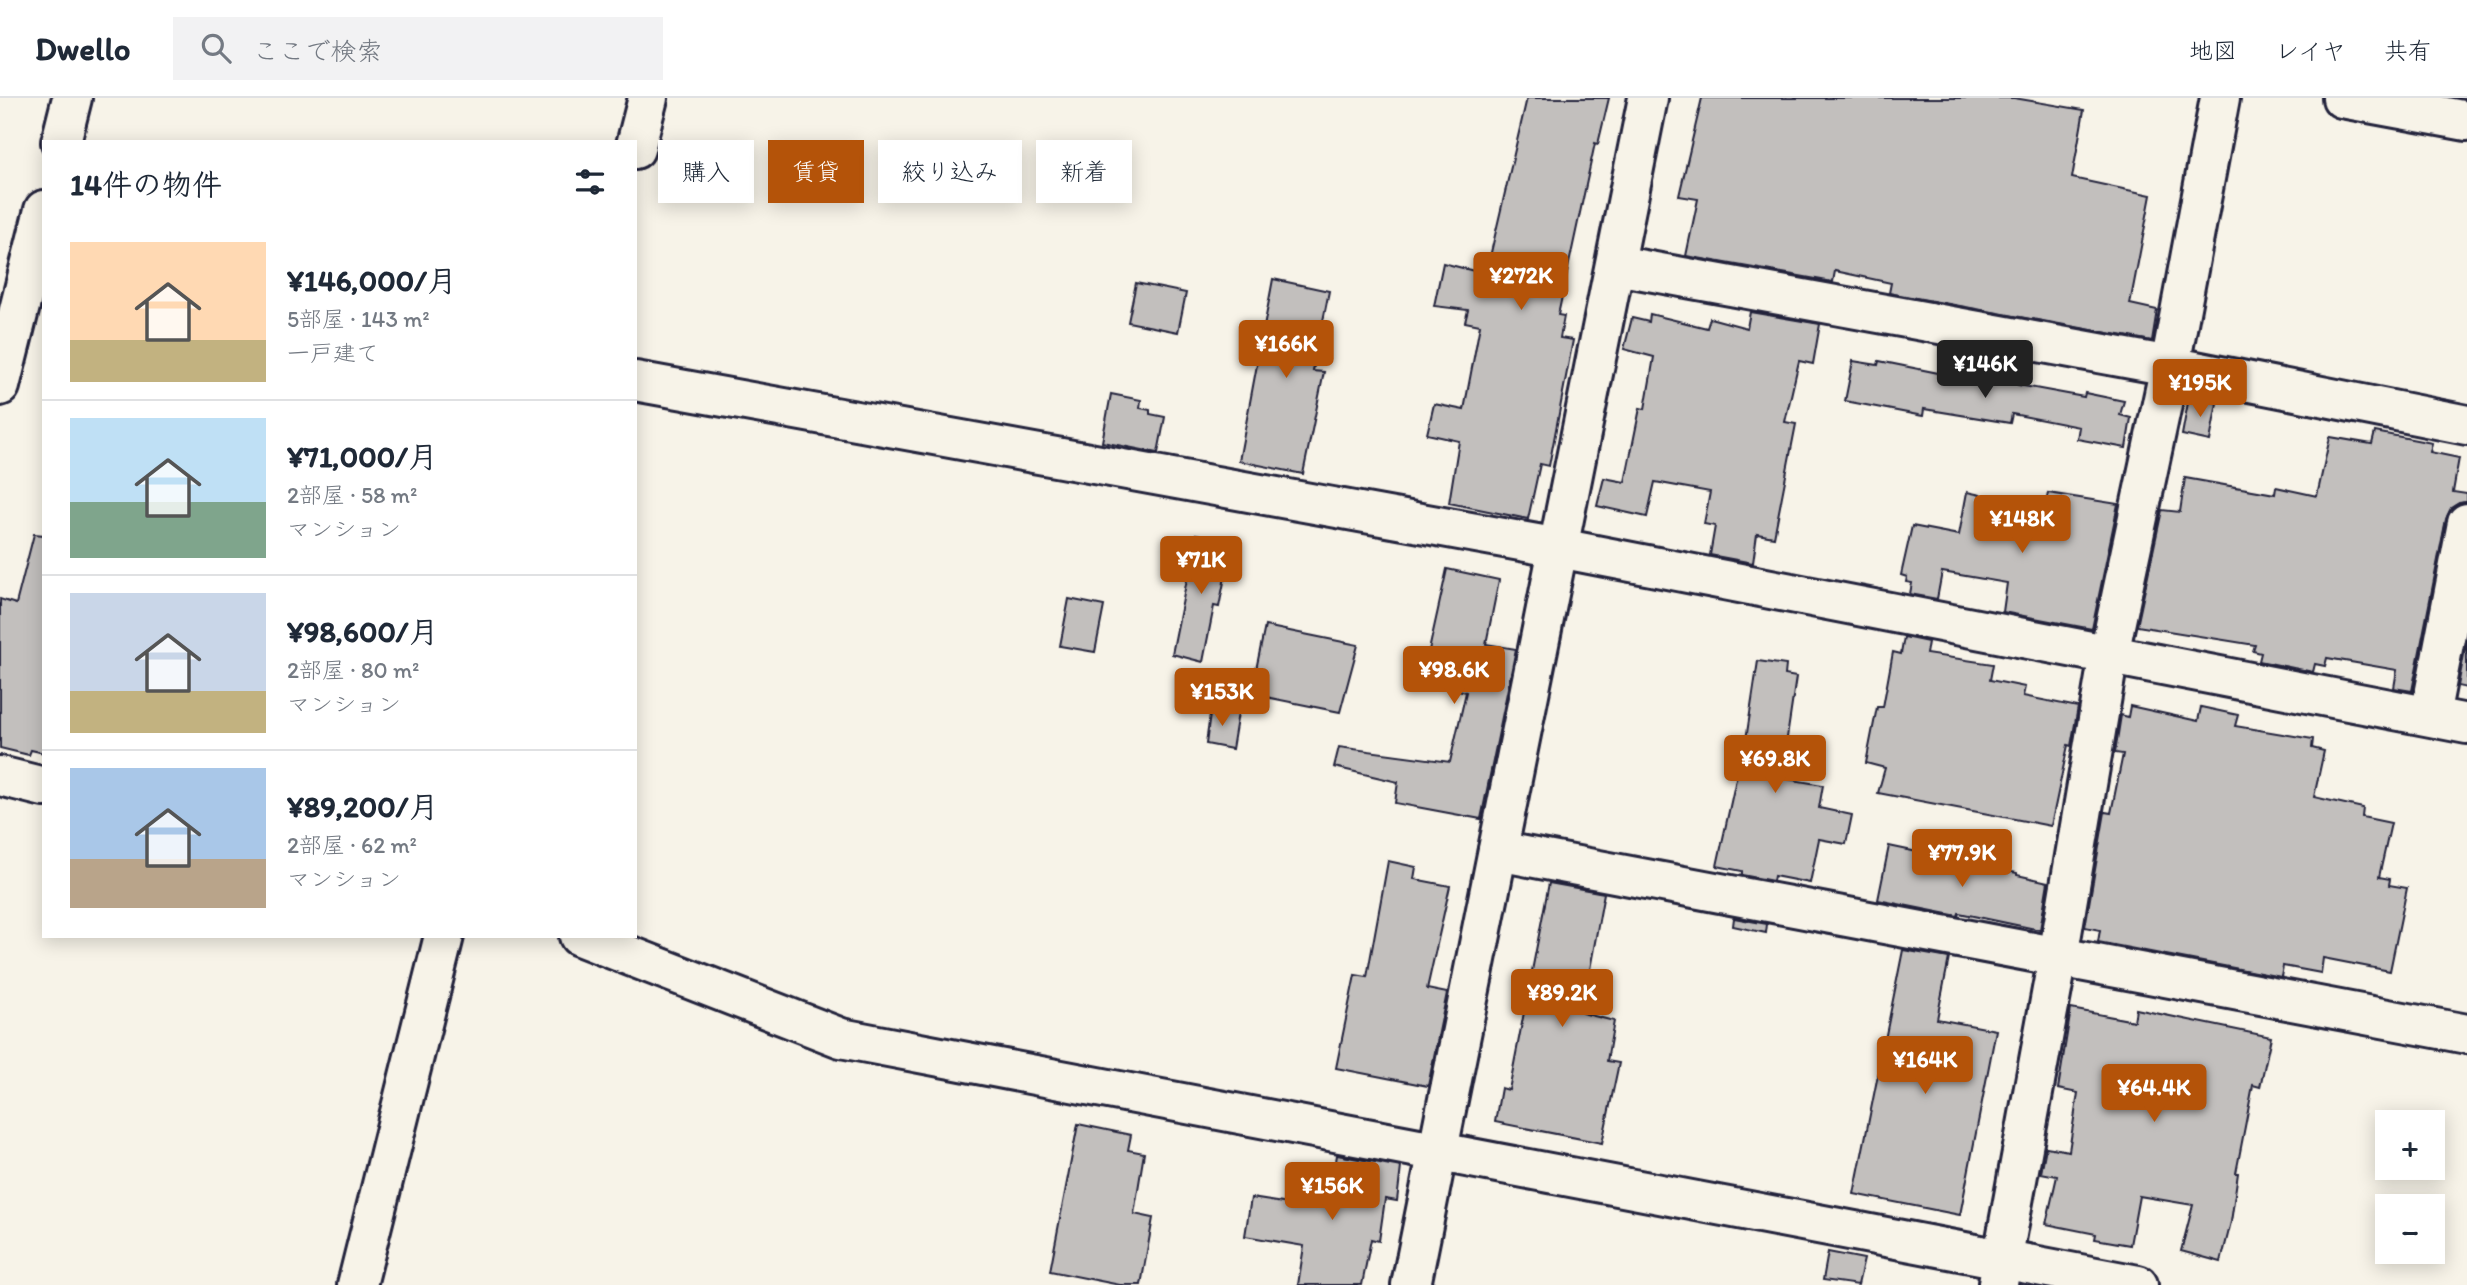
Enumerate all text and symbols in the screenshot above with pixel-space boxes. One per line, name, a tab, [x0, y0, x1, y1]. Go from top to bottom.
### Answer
search box	[173, 17, 663, 80]
text: Dwello	[35, 29, 131, 68]
icon: search	[197, 29, 235, 67]
text: ここで検索	[253, 35, 383, 67]
text: 地図	[2189, 36, 2237, 65]
text: レイヤ	[2275, 36, 2346, 65]
text: 共有	[2384, 36, 2432, 65]
chip: 購入	[658, 140, 754, 203]
chip: 賃貸	[768, 140, 864, 203]
chip: 絞り込み	[878, 140, 1022, 203]
chip: 新着	[1036, 140, 1132, 203]
icon: filters	[571, 163, 609, 201]
text: 14件の物件	[70, 166, 222, 203]
pin: ¥272K	[1472, 252, 1570, 312]
text: ¥272K	[1489, 261, 1553, 289]
text: ¥146,000/月	[287, 262, 457, 299]
icon: home	[126, 270, 210, 354]
text: 5部屋 · 143 m²	[287, 305, 430, 333]
pin: ¥166K	[1237, 320, 1335, 380]
text: ¥166K	[1255, 329, 1317, 357]
text: 一戸建て	[287, 339, 379, 367]
pin: ¥146K	[1936, 341, 2034, 400]
text: ¥146K	[1953, 349, 2017, 377]
pin: ¥195K	[2151, 360, 2249, 419]
text: ¥195K	[2169, 368, 2231, 396]
text: ¥71,000/月	[287, 438, 438, 475]
icon: home	[126, 446, 210, 530]
text: 2部屋 · 58 m²	[287, 481, 417, 509]
pin: ¥148K	[1973, 496, 2071, 555]
text: ¥148K	[1990, 504, 2054, 532]
text: マンション	[287, 515, 401, 543]
pin: ¥71K	[1160, 536, 1242, 596]
text: ¥71K	[1176, 545, 1226, 573]
text: ¥98,600/月	[287, 613, 439, 650]
icon: home	[126, 621, 210, 705]
pin: ¥98.6K	[1397, 646, 1511, 706]
text: ¥98.6K	[1419, 655, 1489, 683]
text: 2部屋 · 80 m²	[287, 656, 419, 684]
pin: ¥153K	[1173, 668, 1271, 728]
text: ¥153K	[1191, 677, 1253, 705]
text: マンション	[287, 690, 401, 718]
pin: ¥69.8K	[1718, 736, 1832, 795]
text: ¥69.8K	[1740, 744, 1810, 772]
text: ¥89,200/月	[287, 788, 438, 825]
icon: home	[126, 796, 210, 880]
pin: ¥77.9K	[1905, 830, 2019, 889]
text: 2部屋 · 62 m²	[287, 831, 417, 859]
text: ¥77.9K	[1928, 838, 1996, 866]
text: マンション	[287, 865, 401, 893]
pin: ¥89.2K	[1505, 970, 1619, 1029]
text: ¥89.2K	[1527, 978, 1597, 1006]
pin: ¥164K	[1876, 1037, 1974, 1096]
text: ¥164K	[1893, 1045, 1957, 1073]
pin: ¥64.4K	[2097, 1065, 2211, 1124]
text: ¥64.4K	[2117, 1073, 2191, 1101]
map controls	[2375, 1110, 2445, 1264]
button: +	[2375, 1110, 2445, 1180]
pin: ¥156K	[1283, 1162, 1381, 1222]
text: ¥156K	[1301, 1171, 1363, 1199]
button: −	[2375, 1194, 2445, 1264]

